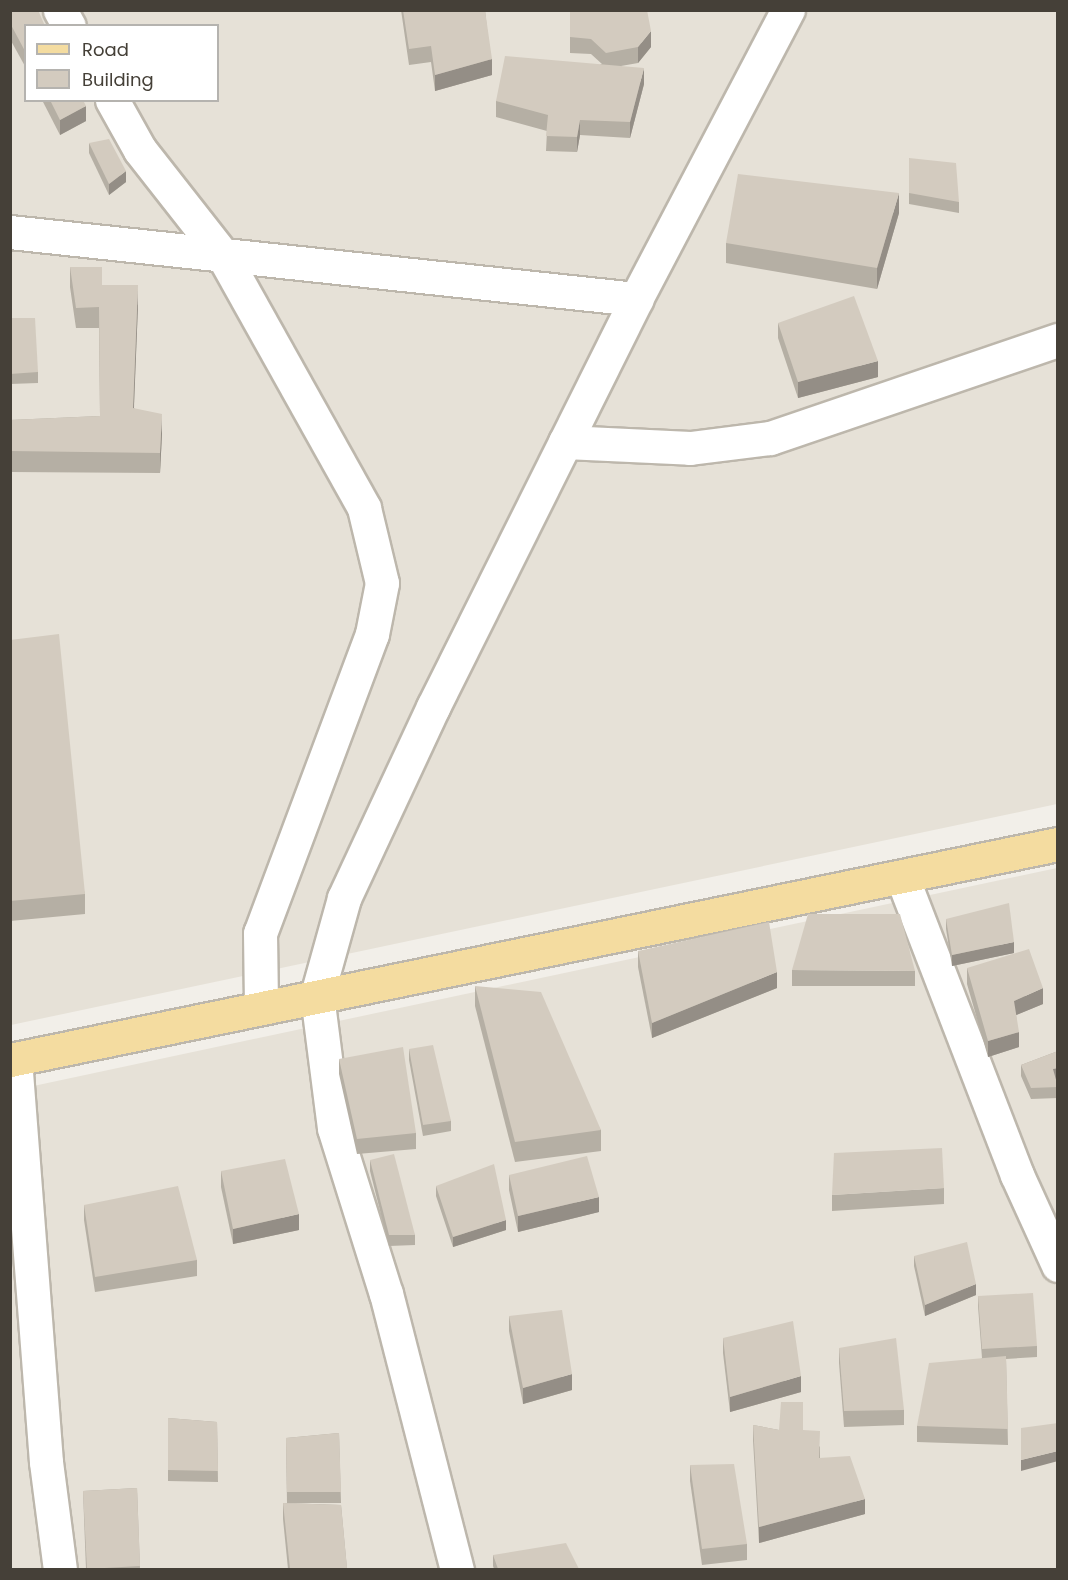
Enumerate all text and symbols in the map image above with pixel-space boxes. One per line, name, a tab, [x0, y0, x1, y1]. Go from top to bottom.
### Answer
legend	[24, 24, 219, 102]
text: Road	[82, 37, 129, 62]
text: Building	[82, 67, 154, 92]

